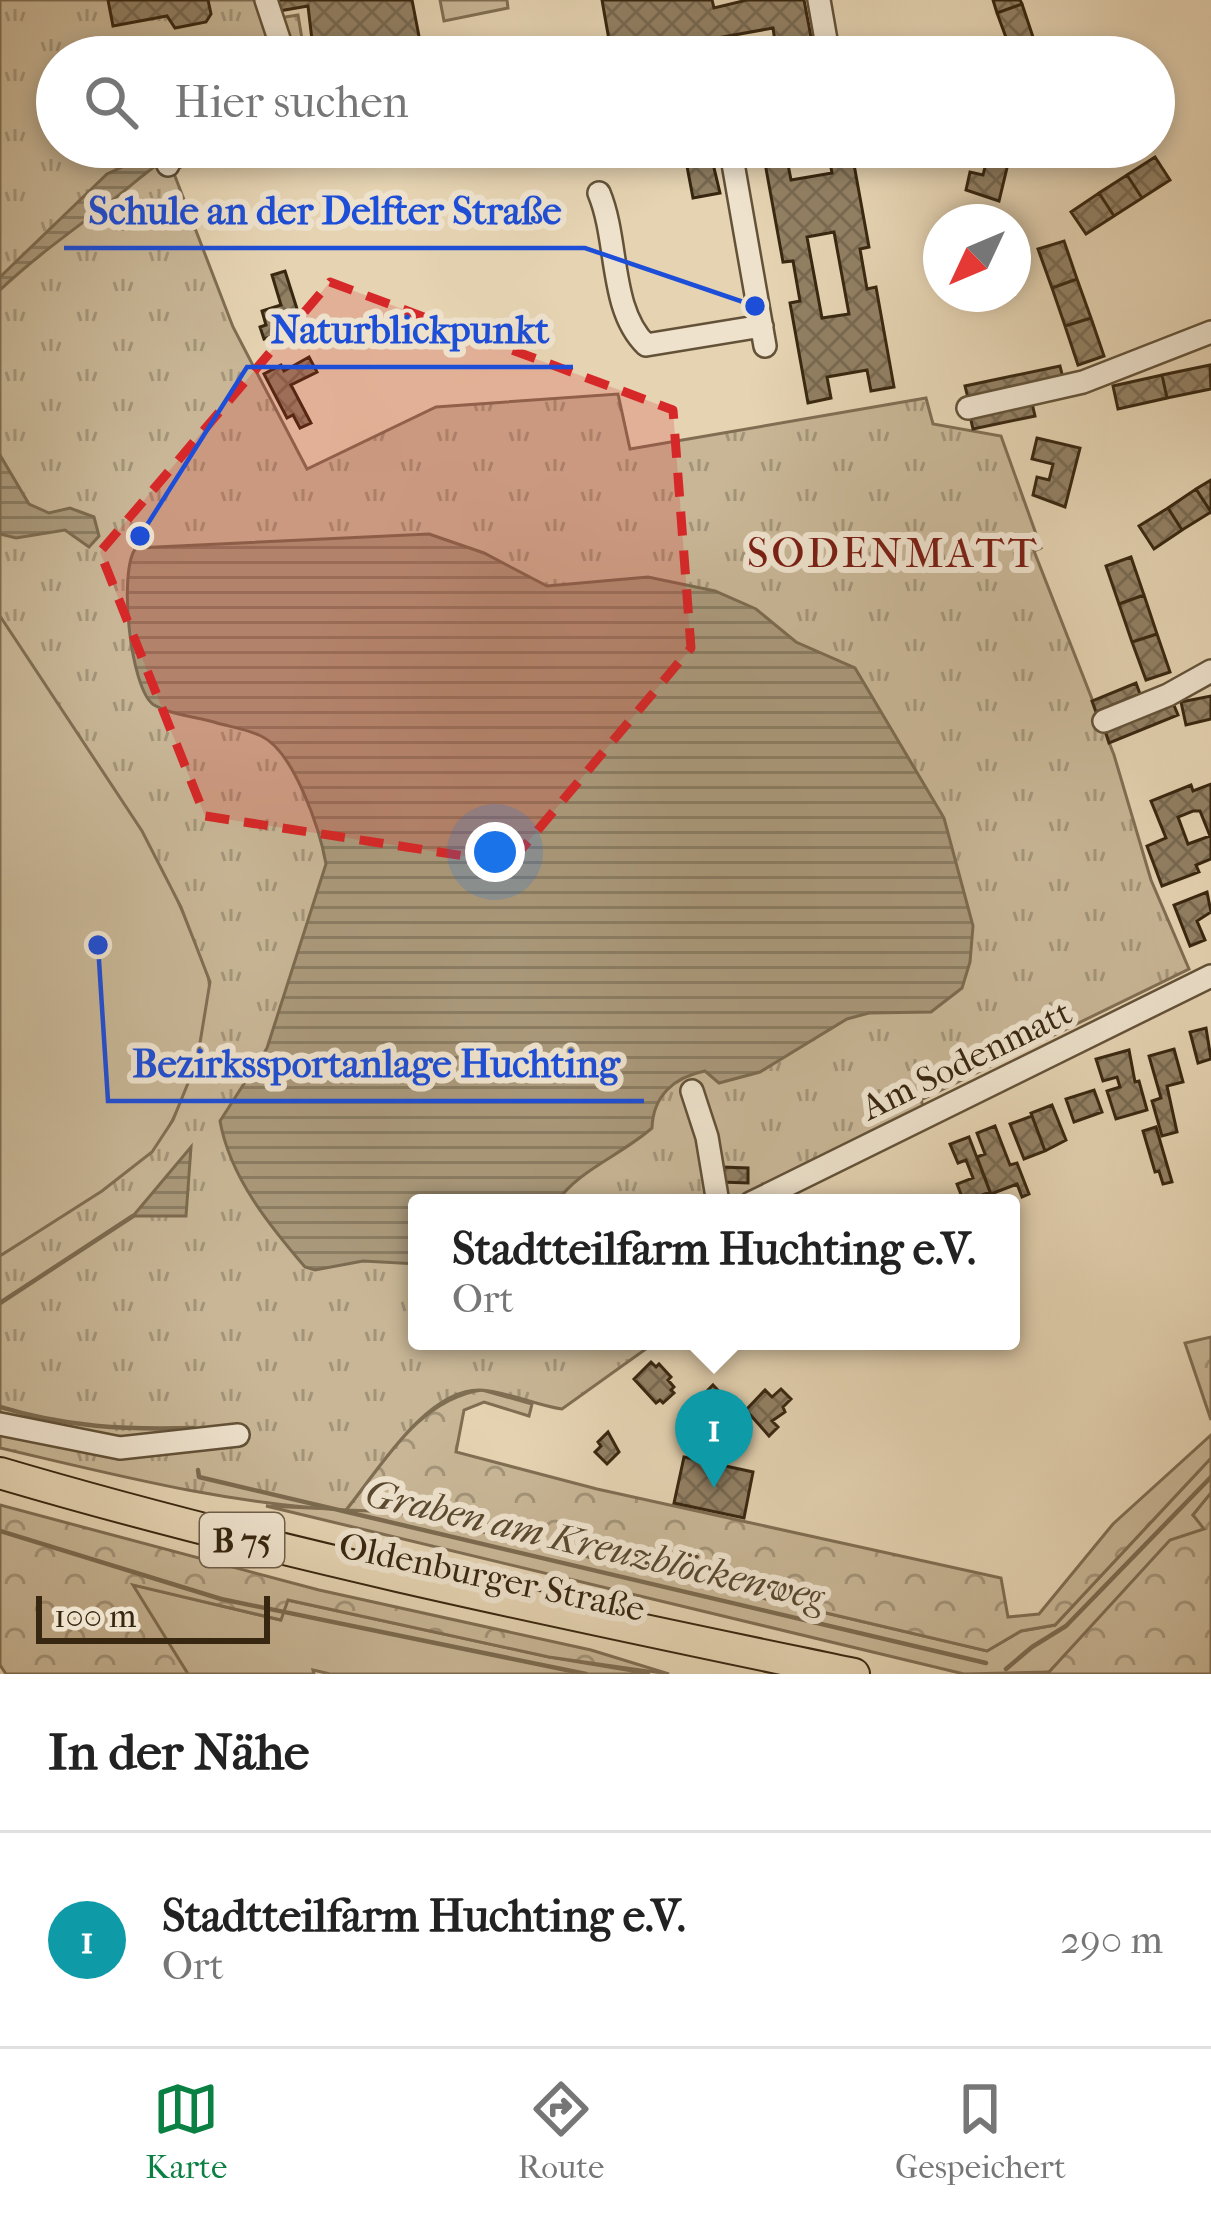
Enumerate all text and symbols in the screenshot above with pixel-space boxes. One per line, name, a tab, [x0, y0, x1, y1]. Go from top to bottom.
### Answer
search box	[36, 36, 1175, 168]
icon: search	[78, 69, 144, 135]
text: Hier suchen	[174, 76, 409, 129]
callout: Schule an der Delfter Straße	[64, 173, 585, 248]
text: Schule an der Delfter Straße	[88, 188, 562, 234]
north arrow	[923, 204, 1031, 312]
callout: Naturblickpunkt	[247, 292, 573, 367]
text: Naturblickpunkt	[271, 307, 550, 353]
district label: SODENMATT	[747, 529, 1039, 578]
your location	[465, 822, 525, 882]
street label: Am Sodenmatt	[853, 991, 1078, 1130]
callout: Bezirkssportanlage Huchting	[108, 1026, 644, 1101]
text: Bezirkssportanlage Huchting	[132, 1041, 621, 1087]
popup	[408, 1194, 1020, 1350]
text: Stadtteilfarm Huchting e.V.	[452, 1223, 976, 1276]
text: Ort	[452, 1276, 514, 1322]
pin: 1	[675, 1389, 753, 1488]
water label: Graben am Kreuzblöckenweg	[361, 1470, 829, 1620]
road number: B 75	[200, 1513, 284, 1567]
street label: Oldenburger Straße	[335, 1524, 649, 1630]
scale bar	[36, 1590, 270, 1643]
text: 100 m	[54, 1597, 137, 1636]
text: In der Nähe	[48, 1722, 309, 1782]
text: Stadtteilfarm Huchting e.V.	[162, 1890, 686, 1943]
text: 1	[80, 1917, 94, 1963]
text: 290 m	[1060, 1917, 1163, 1963]
text: Ort	[162, 1943, 224, 1989]
tab: Karte	[145, 2076, 227, 2187]
tab: Route	[518, 2076, 604, 2187]
tab: Gespeichert	[895, 2076, 1066, 2187]

